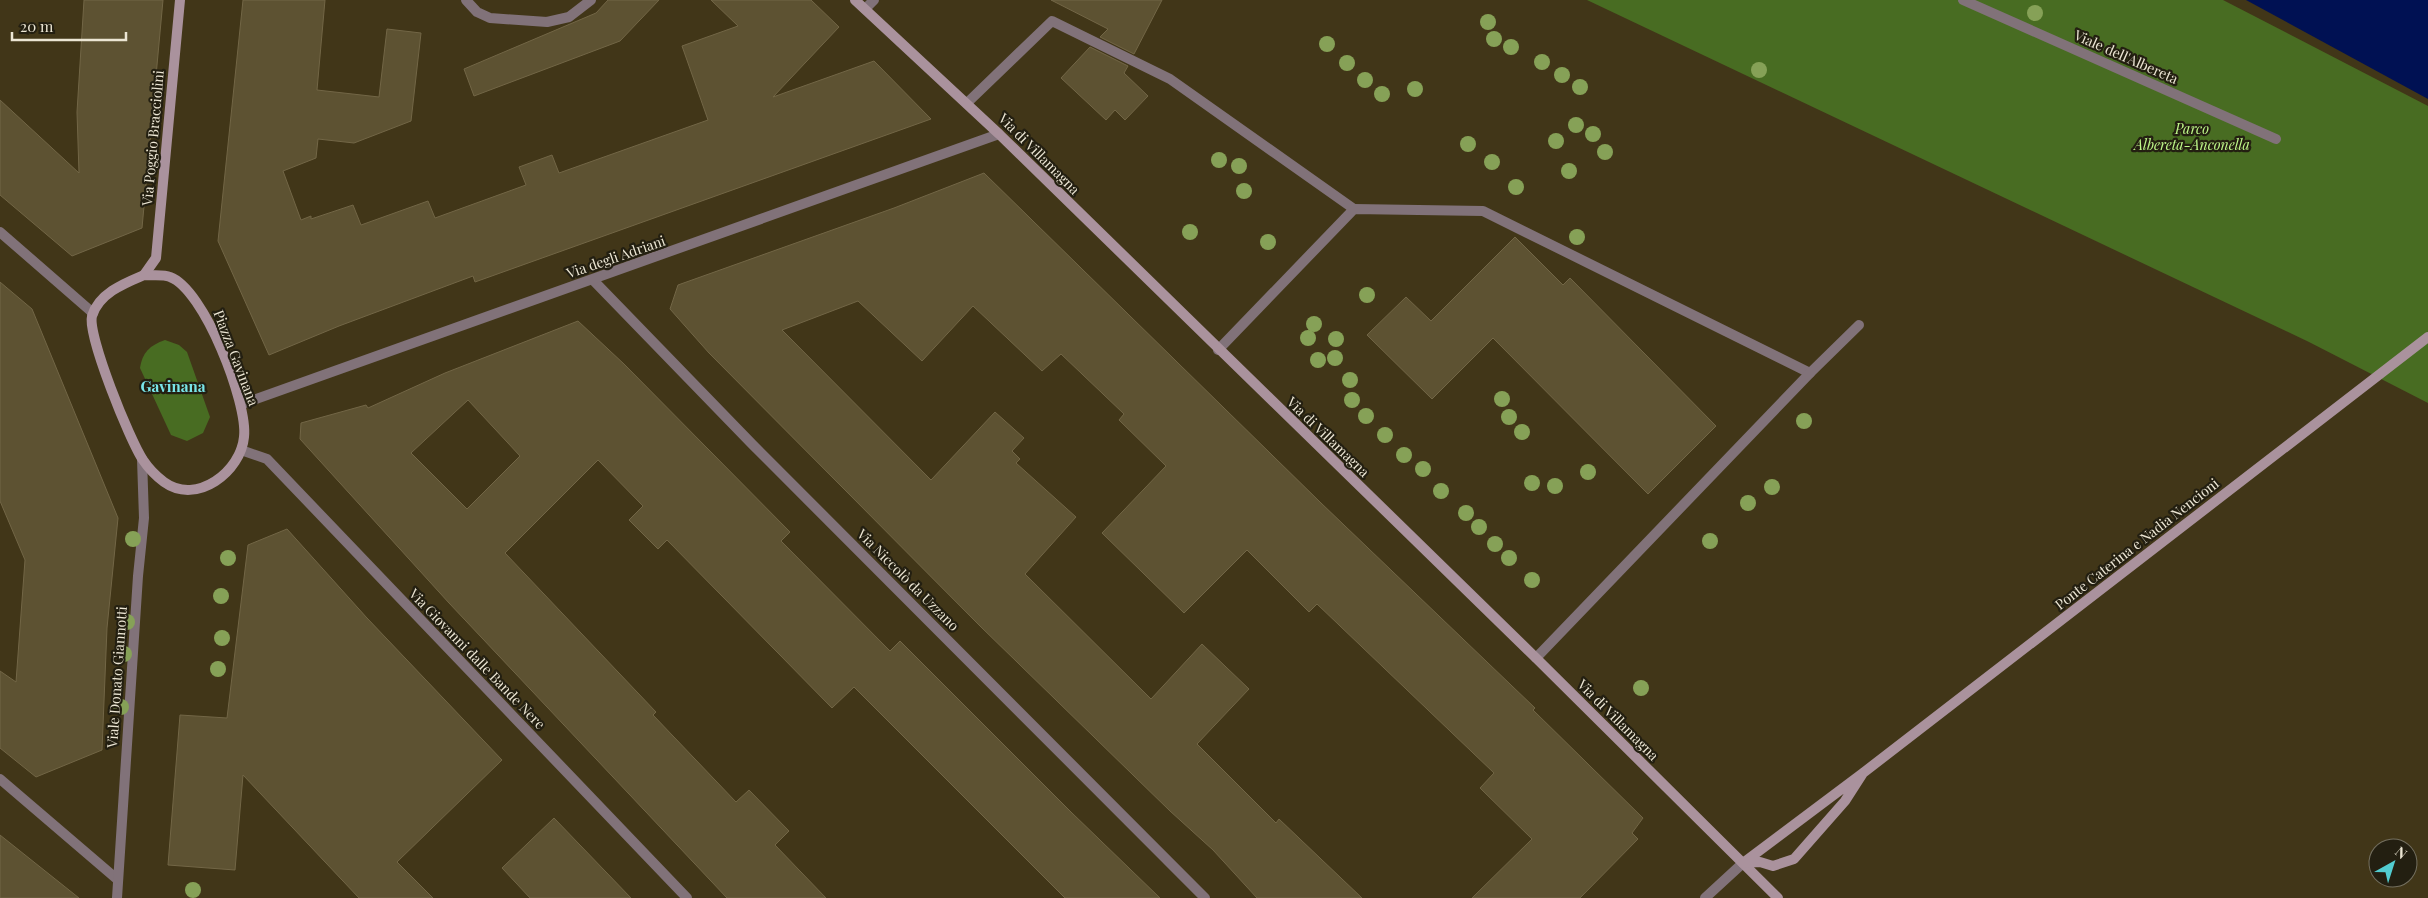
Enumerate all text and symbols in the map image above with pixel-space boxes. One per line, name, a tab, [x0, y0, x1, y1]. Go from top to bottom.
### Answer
scale bar	[12, 10, 126, 42]
text: 20 m	[20, 16, 54, 36]
street label: Viale dell'Albereta	[2070, 25, 2181, 88]
street label: Via Poggio Bracciolini	[137, 69, 168, 208]
street label: Via di Villamagna	[994, 108, 1084, 198]
park label: Parco Albereta-Anconella	[2132, 119, 2250, 154]
street label: Via degli Adriani	[563, 231, 668, 283]
street label: Piazza Gavinana	[209, 307, 263, 408]
district label: Gavinana	[141, 376, 206, 396]
street label: Via di Villamagna	[1282, 392, 1374, 481]
street label: Ponte Caterina e Nadia Nencioni	[2051, 474, 2223, 614]
street label: Via Niccolò da Uzzano	[853, 524, 964, 635]
street label: Via Giovanni dalle Bande Nere	[404, 584, 550, 733]
street label: Viale Donato Giannotti	[102, 606, 131, 749]
street label: Via di Villamagna	[1573, 674, 1663, 764]
north arrow	[2368, 838, 2418, 888]
text: N	[2392, 842, 2411, 863]

